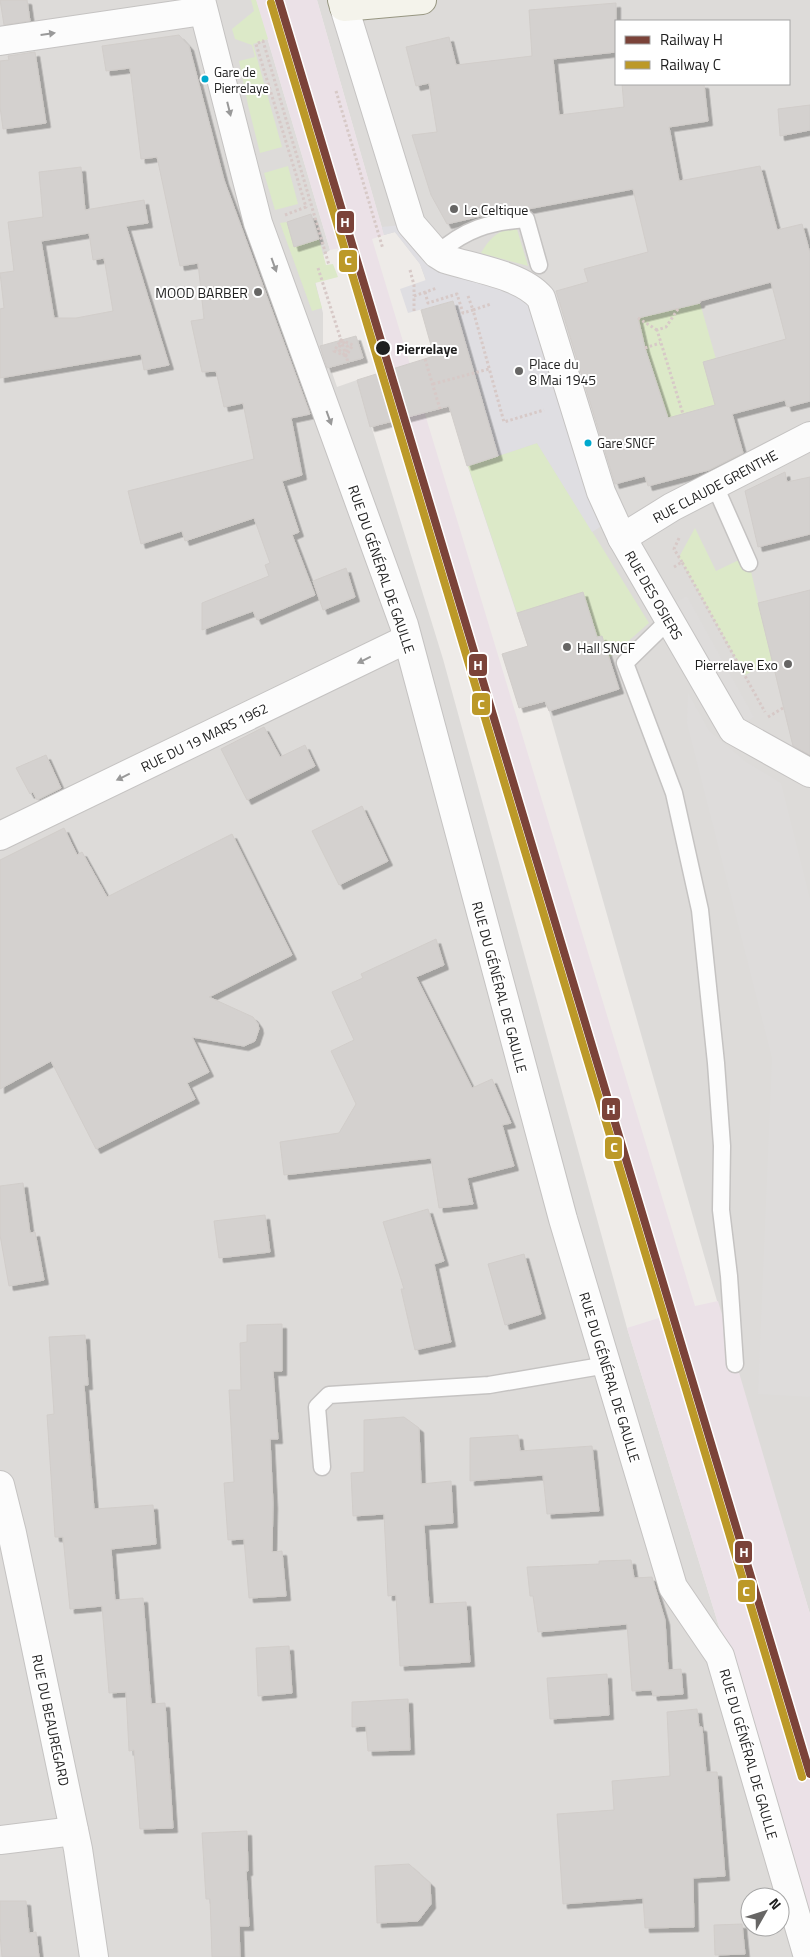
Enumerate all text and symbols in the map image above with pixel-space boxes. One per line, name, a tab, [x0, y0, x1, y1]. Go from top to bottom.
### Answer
legend	[615, 20, 790, 85]
text: Railway H	[660, 28, 723, 51]
one-way arrow	[41, 30, 57, 38]
text: Railway C	[660, 53, 721, 76]
place label: Gare de Pierrelaye	[214, 62, 269, 98]
marker: Gare de Pierrelaye	[200, 74, 210, 84]
one-way arrow	[225, 102, 233, 117]
place label: Le Celtique	[464, 199, 528, 220]
marker: Le Celtique	[448, 203, 460, 215]
line badge: H	[336, 210, 355, 234]
text: H	[340, 211, 350, 232]
line badge: C	[338, 249, 358, 273]
text: C	[344, 249, 352, 270]
one-way arrow	[270, 258, 278, 273]
place label: MOOD BARBER	[155, 282, 248, 303]
marker: MOOD BARBER	[252, 286, 264, 298]
place label: Pierrelaye	[396, 338, 457, 359]
marker: Pierrelaye	[374, 339, 392, 357]
place label: Place du 8 Mai 1945	[529, 353, 596, 390]
marker: Place du 8 Mai 1945	[513, 365, 525, 377]
one-way arrow	[325, 411, 333, 426]
place label: Gare SNCF	[597, 433, 655, 453]
marker: Gare SNCF	[583, 438, 593, 448]
street label: RUE CLAUDE GRENTHE	[649, 444, 781, 528]
street label: RUE DU GÉNÉRAL DE GAULLE	[343, 482, 421, 656]
street label: RUE DES OSIERS	[620, 546, 688, 644]
place label: Hall SNCF	[577, 637, 635, 658]
marker: Hall SNCF	[561, 641, 573, 653]
line badge: H	[468, 653, 488, 677]
text: H	[473, 654, 483, 675]
place label: Pierrelaye Exo	[695, 654, 778, 675]
one-way arrow	[356, 656, 371, 664]
marker: Pierrelaye Exo	[782, 658, 794, 670]
line badge: C	[471, 692, 491, 716]
text: C	[477, 693, 485, 714]
street label: RUE DU 19 MARS 1962	[137, 697, 271, 777]
one-way arrow	[116, 773, 130, 781]
street label: RUE DU GÉNÉRAL DE GAULLE	[467, 899, 533, 1075]
line badge: H	[601, 1097, 621, 1121]
text: H	[606, 1098, 616, 1119]
line badge: C	[604, 1136, 623, 1160]
text: C	[610, 1136, 618, 1157]
street label: RUE DU GÉNÉRAL DE GAULLE	[574, 1289, 646, 1465]
line badge: H	[734, 1540, 753, 1564]
text: H	[739, 1541, 749, 1562]
line badge: C	[737, 1579, 756, 1603]
text: C	[742, 1580, 750, 1601]
street label: RUE DU BEAUREGARD	[27, 1652, 75, 1788]
street label: RUE DU GÉNÉRAL DE GAULLE	[715, 1666, 784, 1842]
north arrow	[740, 1887, 790, 1937]
text: N	[764, 1893, 787, 1914]

